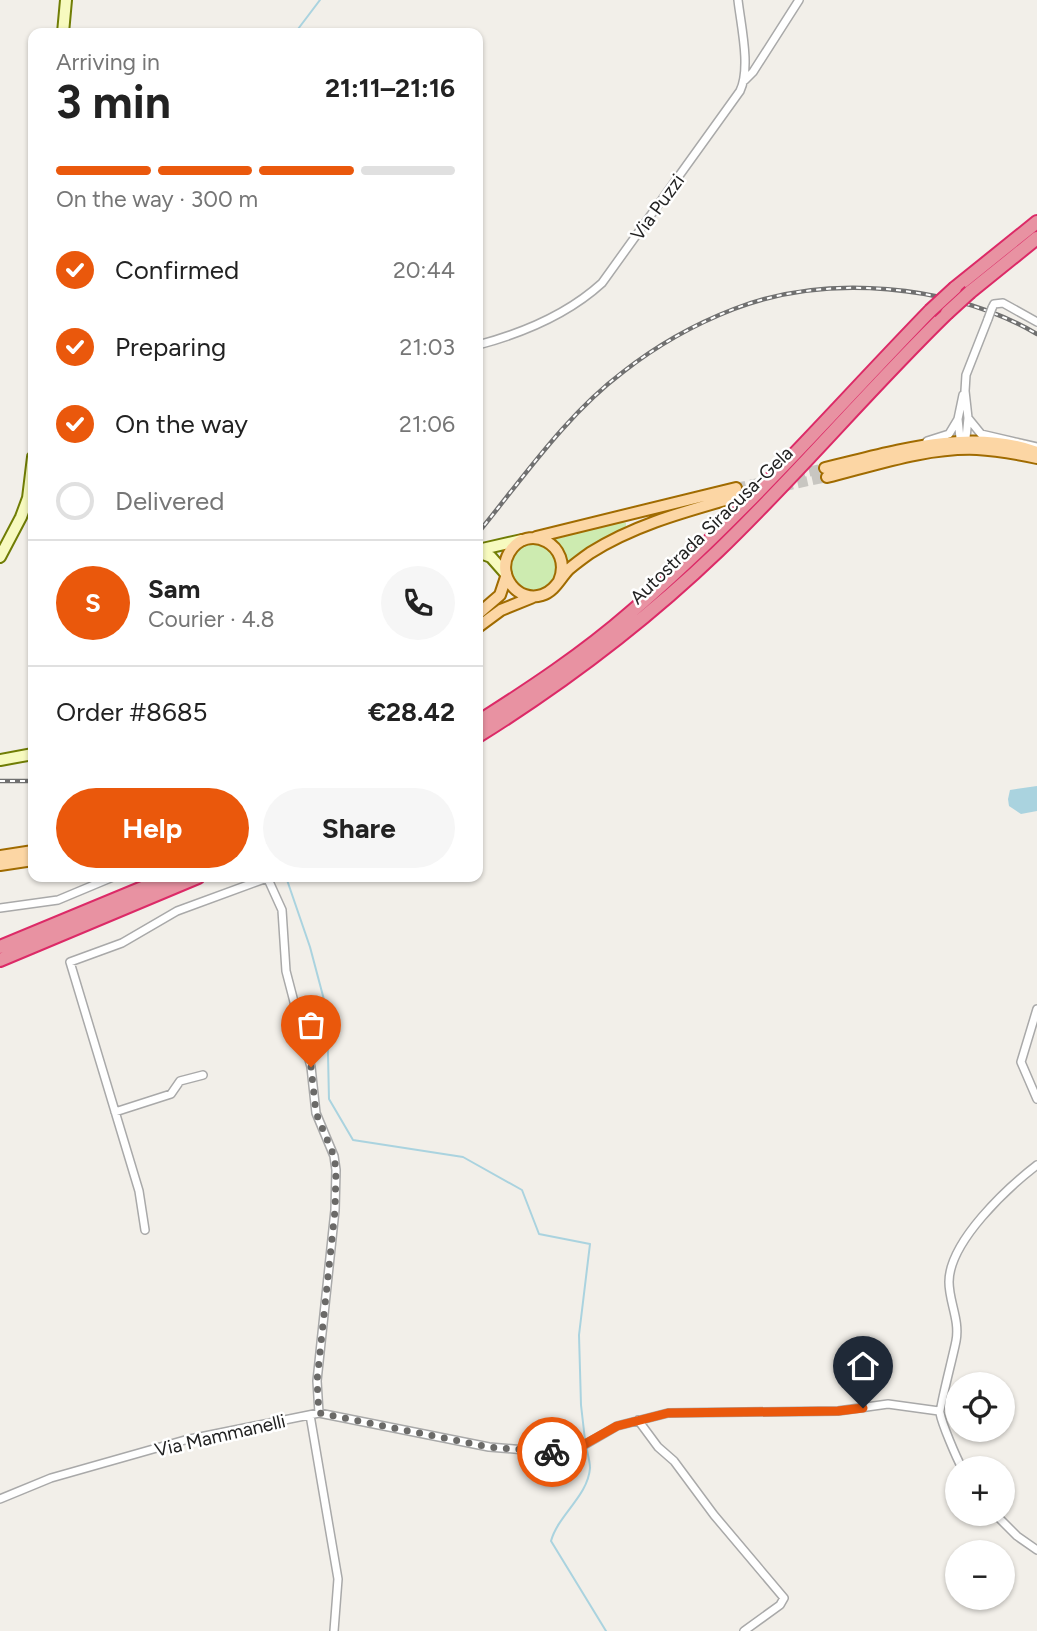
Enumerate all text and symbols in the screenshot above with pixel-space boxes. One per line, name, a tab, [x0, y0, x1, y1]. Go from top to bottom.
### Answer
text: Arriving in	[56, 48, 160, 76]
text: 21:11–21:16	[325, 72, 455, 104]
text: 3 min	[56, 74, 171, 130]
street label: Via Puzzi	[626, 170, 689, 245]
text: On the way · 300 m	[56, 185, 258, 213]
icon: check	[56, 251, 94, 289]
text: Confirmed	[115, 254, 239, 286]
text: 20:44	[393, 256, 455, 284]
icon: check	[56, 328, 94, 366]
text: Preparing	[115, 331, 226, 363]
text: 21:03	[400, 333, 455, 361]
icon: check	[56, 405, 94, 443]
text: On the way	[115, 408, 248, 440]
text: 21:06	[399, 410, 455, 438]
street label: Autostrada Siracusa-Gela	[625, 442, 798, 609]
text: Delivered	[115, 485, 224, 517]
button: phone	[381, 566, 455, 640]
text: Sam	[148, 573, 200, 605]
text: S	[85, 587, 101, 619]
text: Courier · 4.8	[148, 605, 275, 633]
text: Order #8685	[56, 696, 208, 728]
text: €28.42	[368, 696, 455, 728]
button: Help	[56, 788, 249, 868]
button: Share	[263, 788, 455, 868]
pin	[281, 995, 341, 1067]
icon: bag	[292, 1006, 330, 1044]
pin	[833, 1336, 893, 1408]
icon: home	[844, 1347, 882, 1385]
map controls	[945, 1372, 1015, 1610]
button: locate	[945, 1372, 1015, 1442]
street label: Via Mammanelli	[152, 1409, 288, 1462]
courier	[517, 1417, 587, 1487]
icon: bike	[533, 1433, 571, 1471]
button: +	[945, 1456, 1015, 1526]
button: −	[945, 1540, 1015, 1610]

